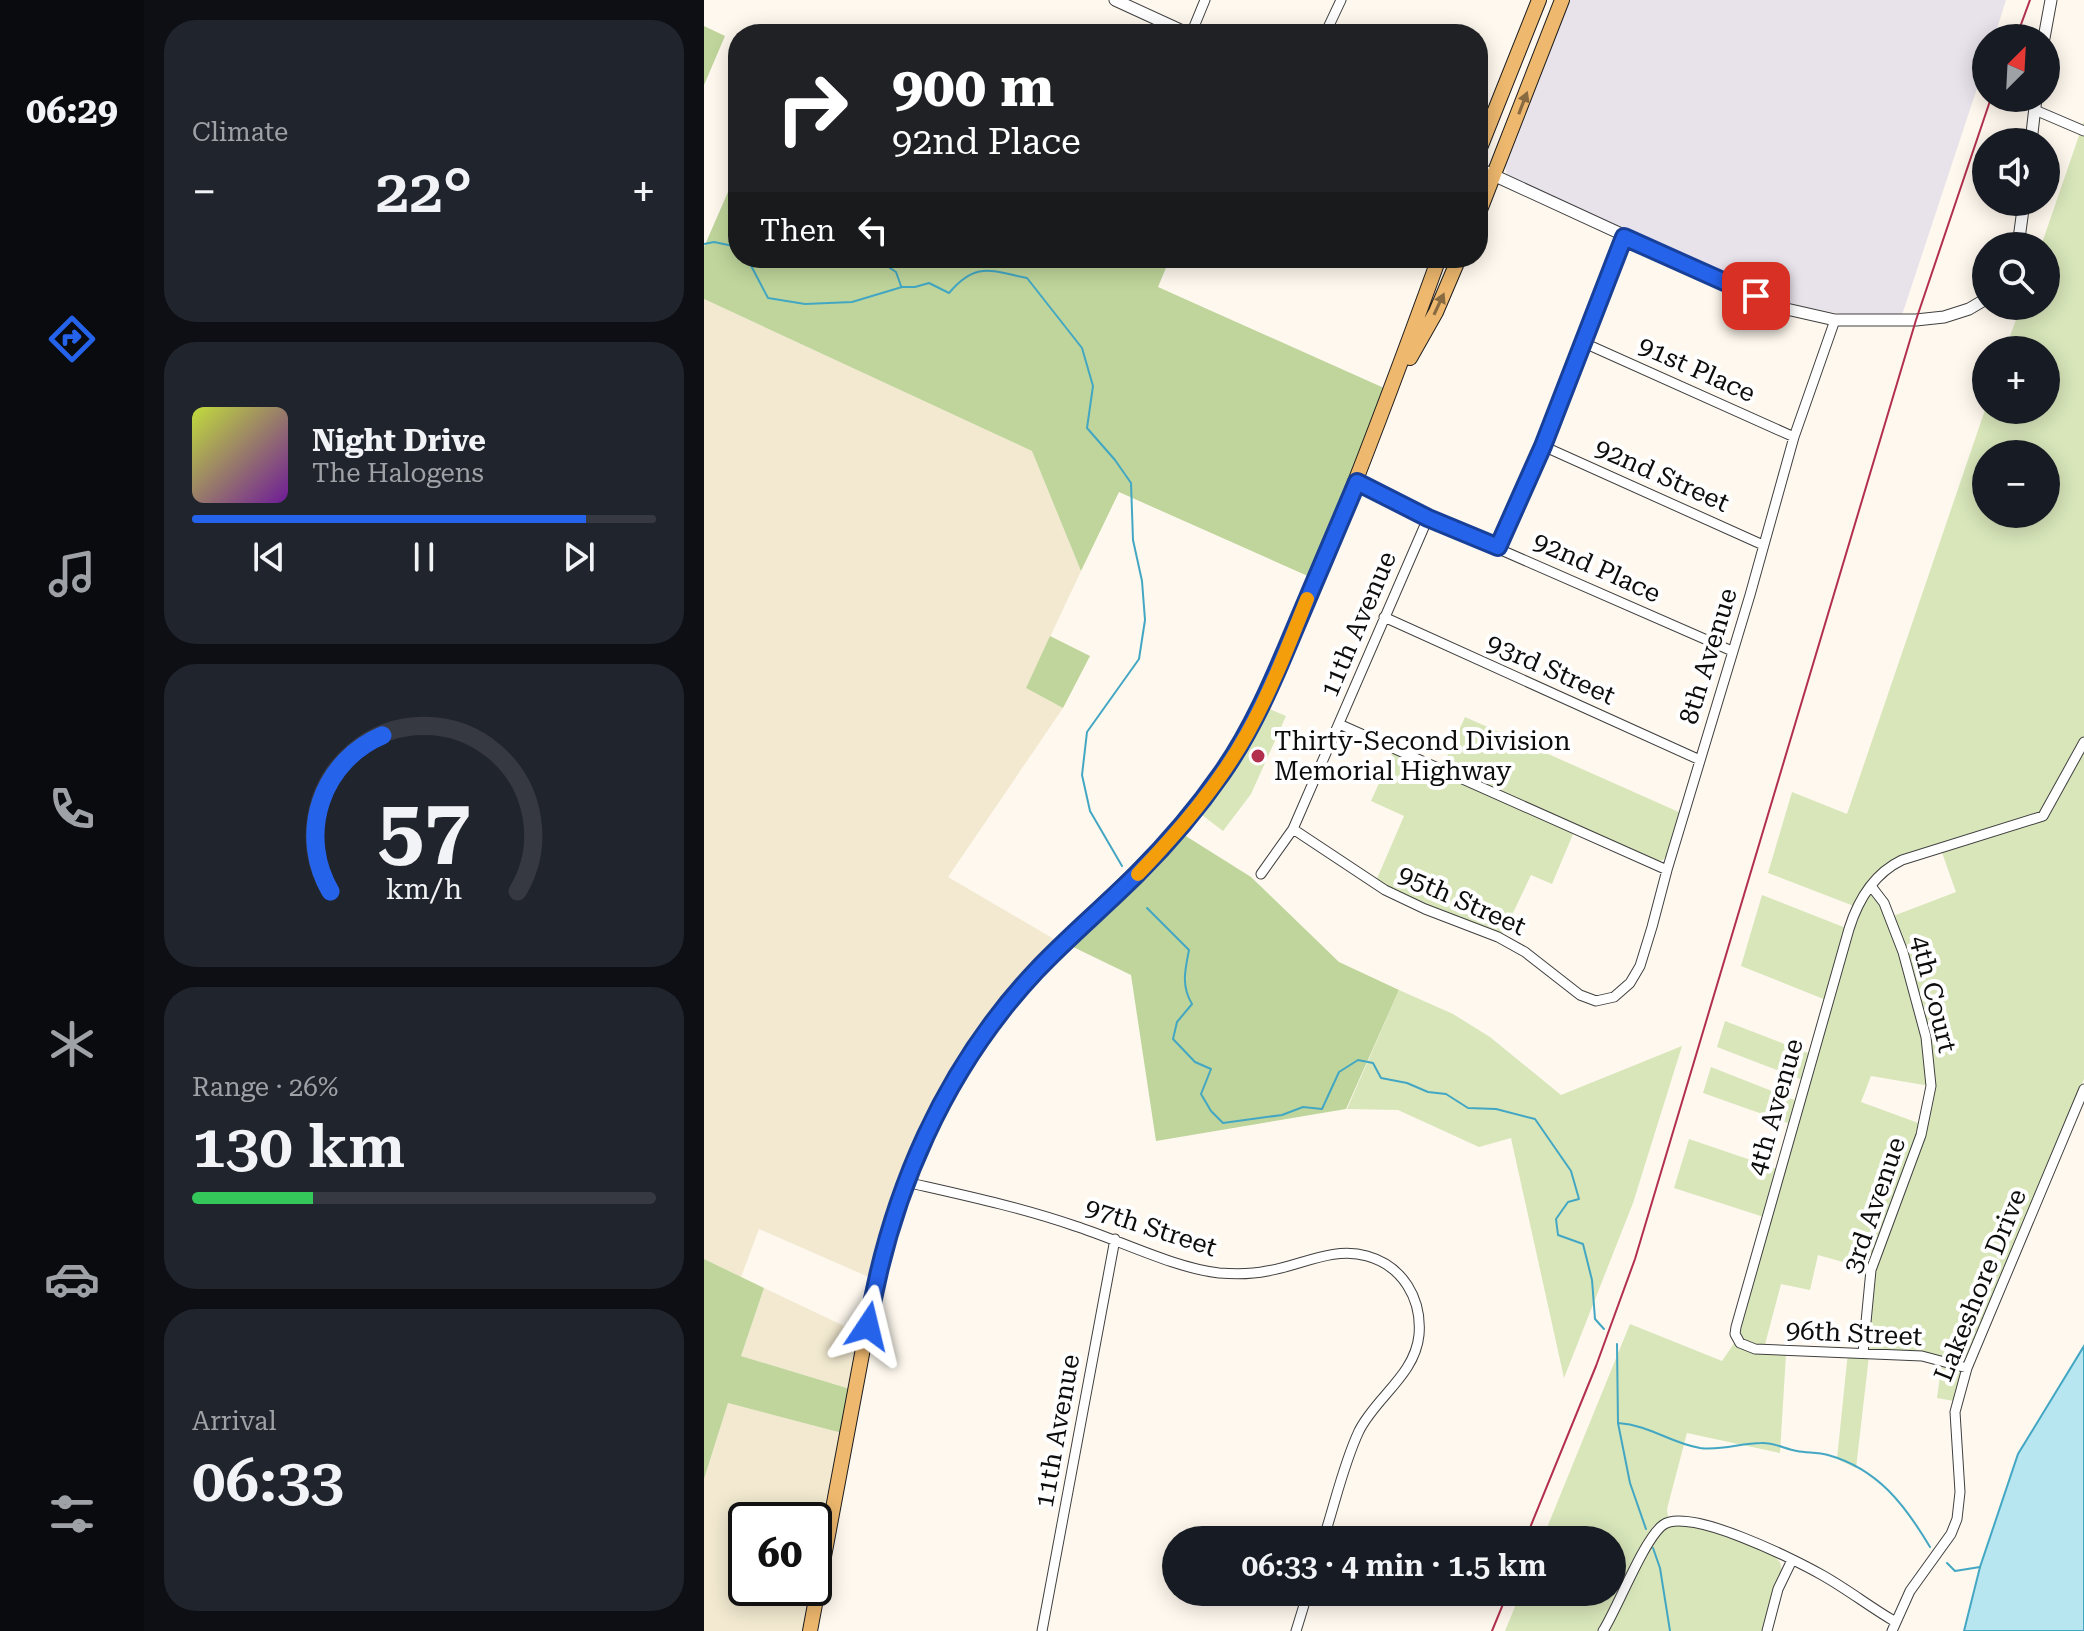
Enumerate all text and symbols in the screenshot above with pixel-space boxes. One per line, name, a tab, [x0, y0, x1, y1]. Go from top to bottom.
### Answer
north arrow	[1972, 24, 2060, 112]
map controls	[1972, 24, 2060, 528]
text: 900 m	[892, 54, 1054, 120]
icon: right	[760, 56, 864, 160]
text: 06:29	[26, 90, 118, 132]
one-way arrow	[1517, 91, 1530, 115]
text: Climate	[192, 117, 288, 147]
text: 92nd Place	[892, 121, 1081, 163]
button: sound	[1972, 128, 2060, 216]
text: 22°	[376, 156, 472, 227]
text: −	[192, 166, 217, 218]
text: +	[631, 166, 656, 218]
icon: left	[851, 208, 895, 252]
text: Then	[760, 213, 835, 248]
button: search	[1972, 232, 2060, 320]
pin	[1722, 262, 1790, 330]
icon: arrive	[1734, 274, 1778, 318]
one-way arrow	[1432, 292, 1446, 316]
icon: directions	[44, 311, 100, 367]
street label: 91st Place	[1634, 330, 1760, 408]
button: +	[1972, 336, 2060, 424]
text: Night Drive	[312, 423, 486, 458]
street label: 92nd Street	[1590, 432, 1734, 518]
button: −	[1972, 440, 2060, 528]
text: The Halogens	[312, 458, 484, 488]
street label: 92nd Place	[1529, 526, 1665, 608]
icon: previous	[247, 535, 291, 579]
icon: pause	[402, 535, 446, 579]
icon: next	[557, 535, 601, 579]
icon: music	[44, 546, 100, 602]
street label: 11th Avenue	[1314, 547, 1402, 701]
street label: 8th Avenue	[1673, 584, 1743, 728]
street label: 93rd Street	[1482, 627, 1620, 711]
place label: Thirty-Second Division Memorial Highway	[1274, 726, 1571, 786]
marker: Thirty-Second Division Memorial Highway	[1249, 747, 1267, 765]
text: 57	[377, 780, 471, 877]
icon: phone	[44, 781, 100, 837]
street label: 95th Street	[1393, 858, 1531, 942]
text: km/h	[386, 872, 462, 906]
street label: 4th Court	[1905, 932, 1963, 1056]
icon: climate	[44, 1016, 100, 1072]
street label: 4th Avenue	[1741, 1035, 1809, 1179]
text: Range · 26%	[192, 1072, 338, 1102]
text: 130 km	[192, 1111, 405, 1182]
street label: 3rd Avenue	[1837, 1133, 1911, 1277]
street label: Lakeshore Drive	[1928, 1184, 2032, 1386]
street label: 97th Street	[1081, 1192, 1221, 1262]
icon: car	[44, 1251, 100, 1307]
position arrow	[826, 1284, 910, 1368]
street label: 96th Street	[1785, 1314, 1923, 1352]
street label: 11th Avenue	[1029, 1352, 1085, 1510]
text: Arrival	[192, 1406, 277, 1436]
text: 06:33	[192, 1445, 344, 1516]
icon: filters	[44, 1486, 100, 1542]
speed limit sign: 60	[728, 1502, 832, 1606]
text: 06:33 · 4 min · 1.5 km	[1241, 1548, 1547, 1583]

